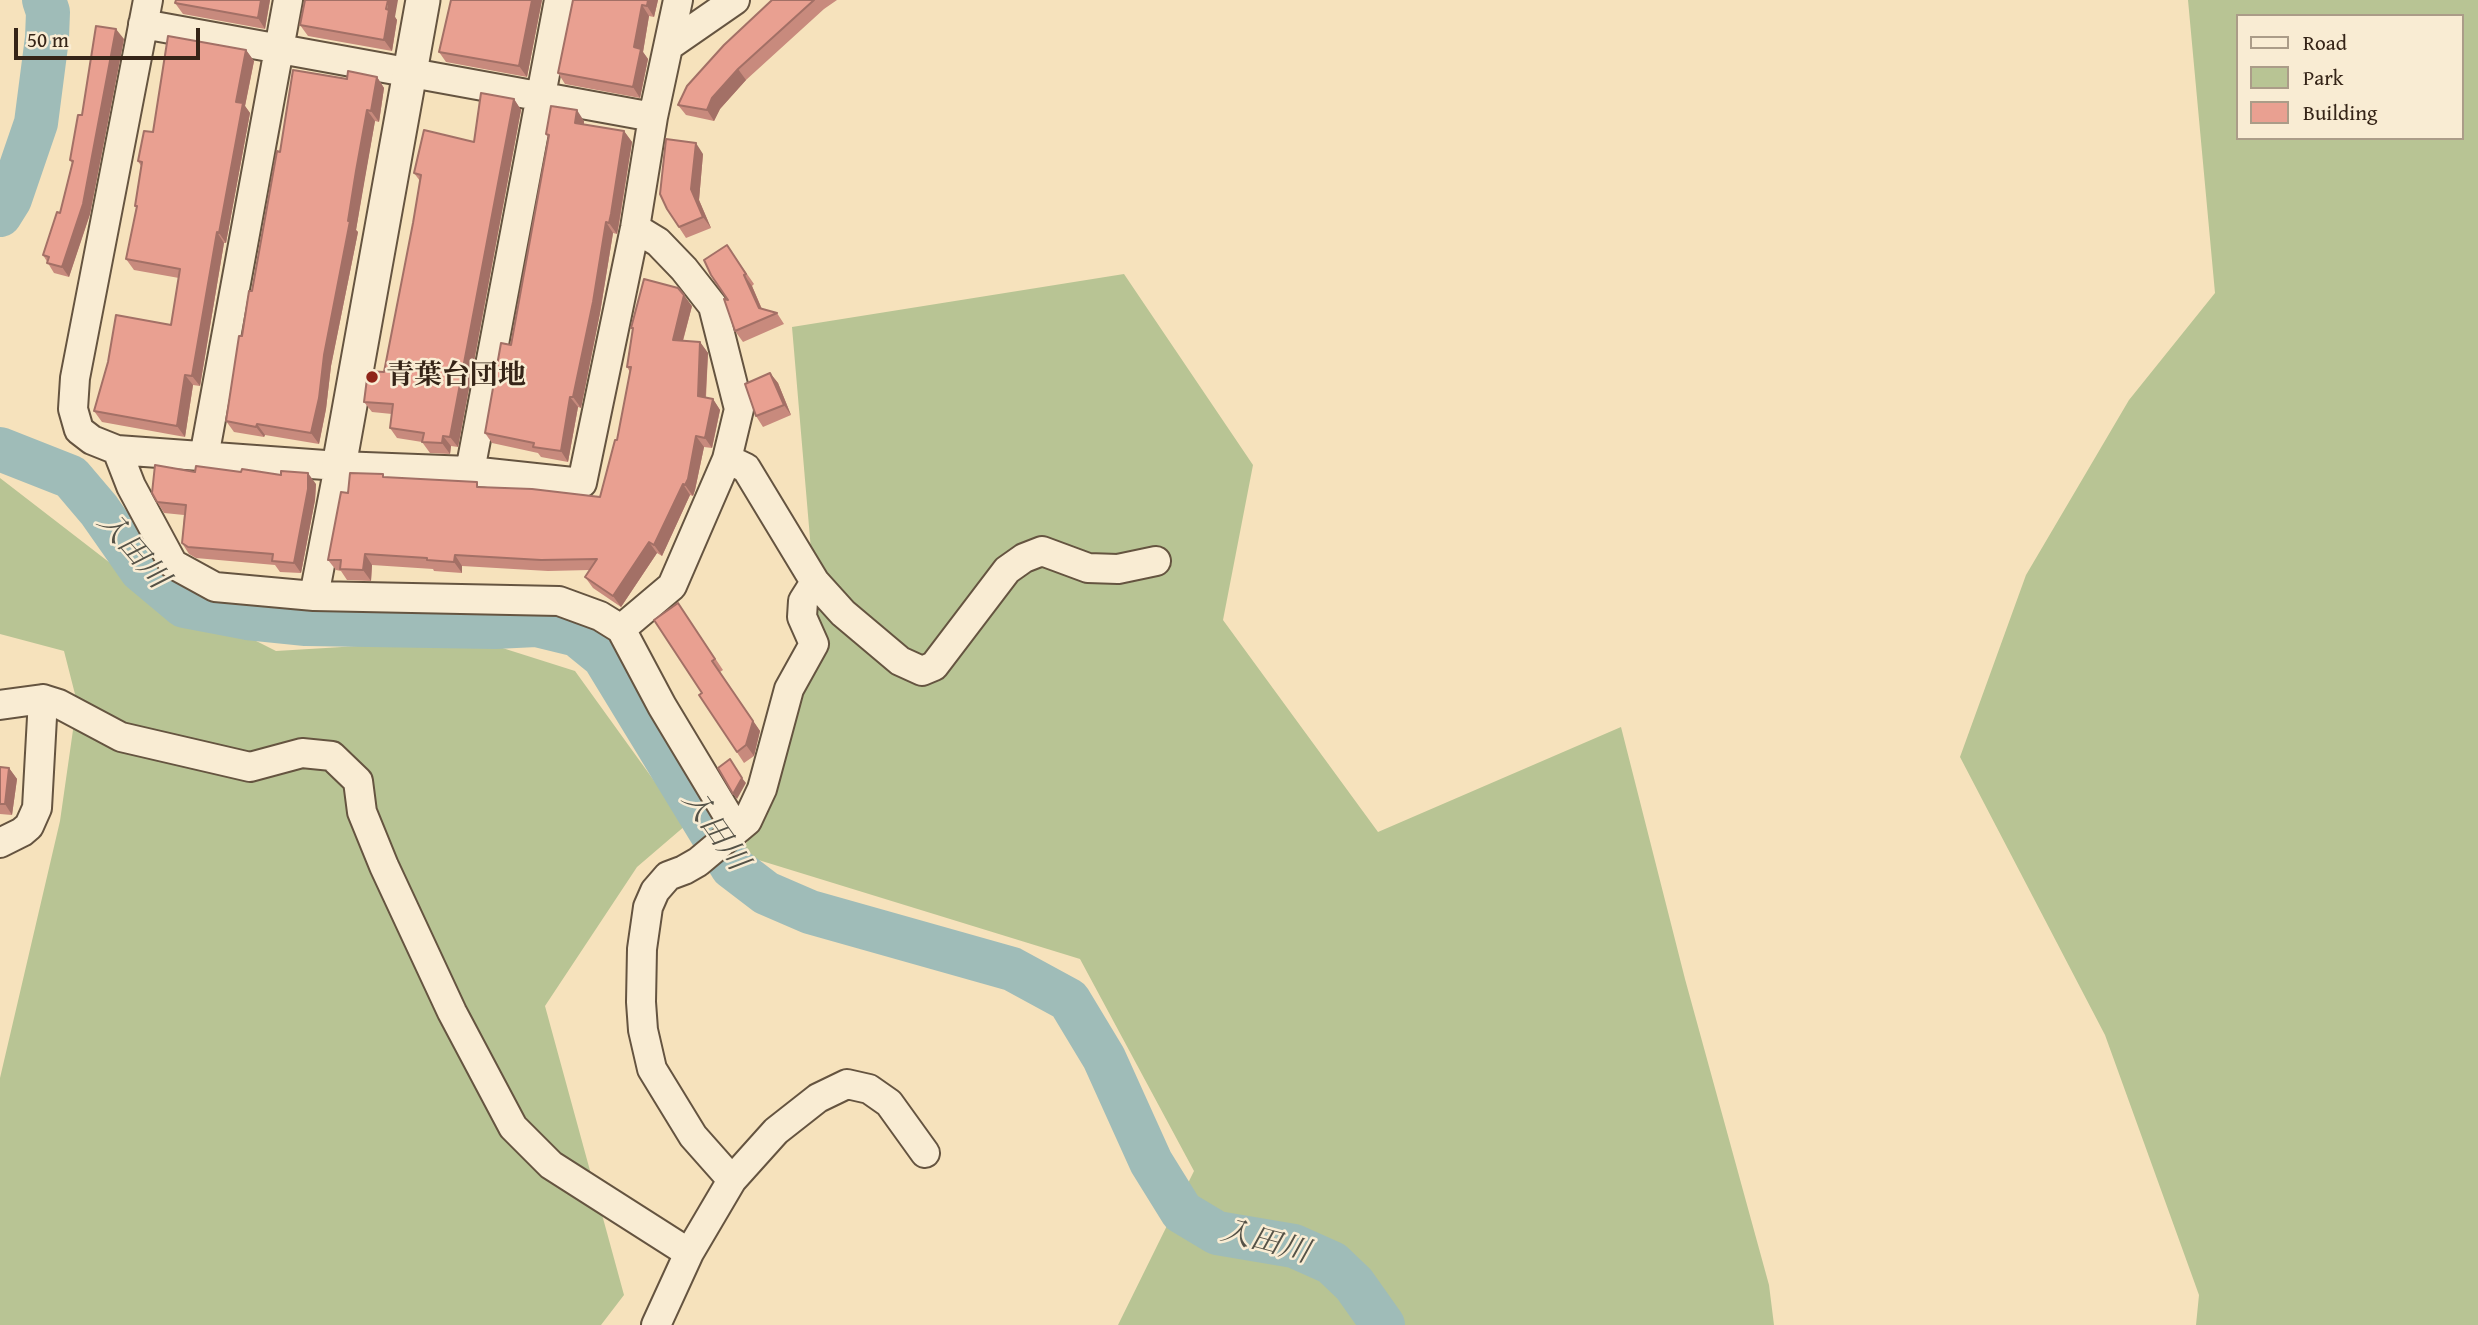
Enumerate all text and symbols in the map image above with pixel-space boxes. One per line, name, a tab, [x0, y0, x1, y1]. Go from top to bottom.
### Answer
scale bar	[18, 14, 203, 58]
legend	[2236, 14, 2464, 140]
text: 50 m	[27, 24, 69, 55]
text: Road	[2303, 27, 2347, 58]
text: Park	[2303, 62, 2344, 93]
text: Building	[2303, 97, 2377, 128]
place label: 青葉台団地	[386, 360, 526, 394]
marker: 青葉台団地	[364, 369, 380, 385]
water label: 入田川	[89, 505, 175, 597]
water label: 入田川	[673, 784, 755, 878]
water label: 入田川	[1217, 1214, 1313, 1272]

